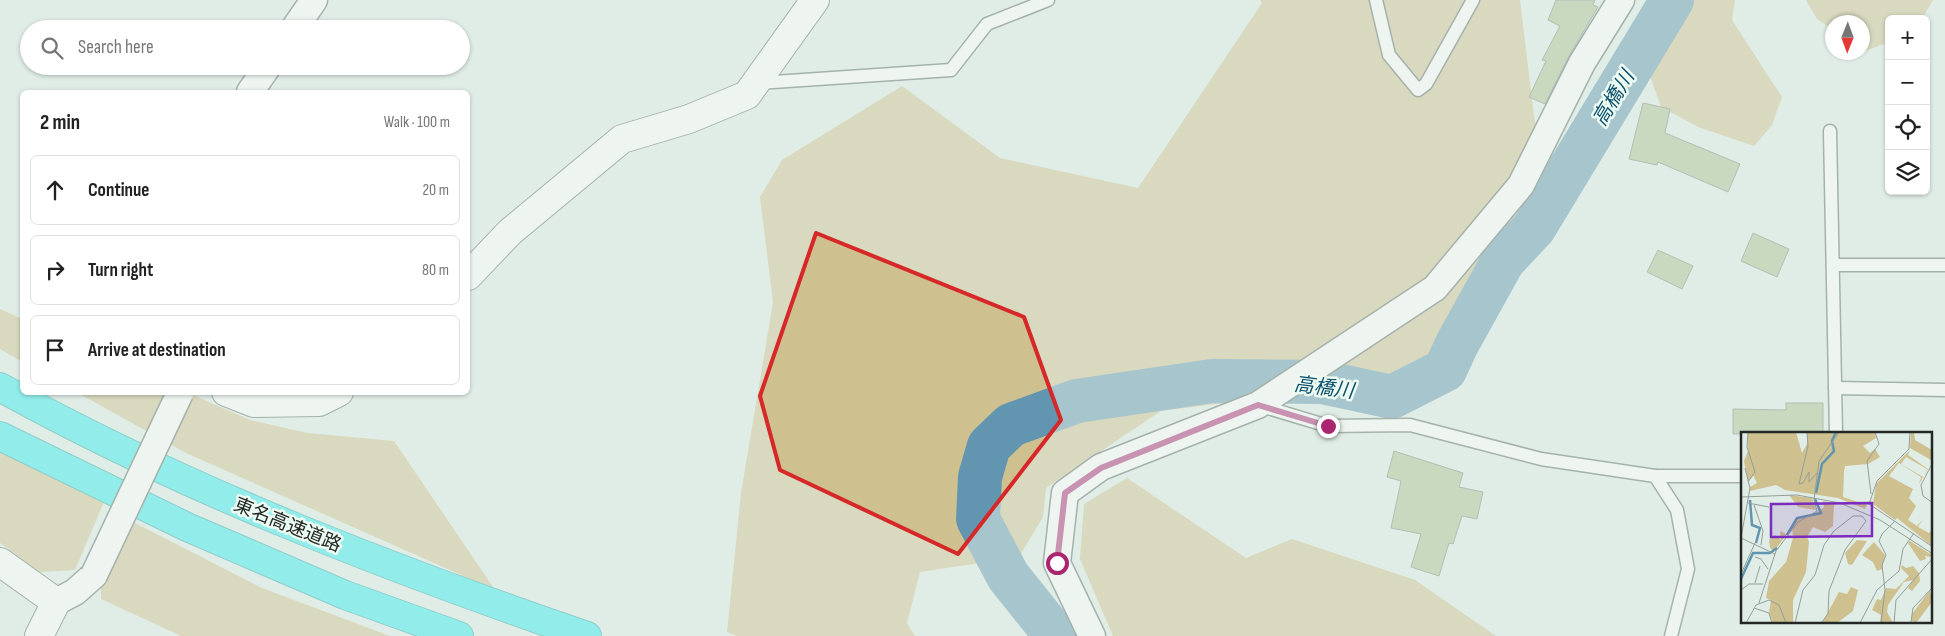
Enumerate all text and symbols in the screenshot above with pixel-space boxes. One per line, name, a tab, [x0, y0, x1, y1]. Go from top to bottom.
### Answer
north arrow	[1825, 15, 1870, 60]
map controls	[1885, 15, 1930, 195]
button: +	[1885, 15, 1930, 60]
search box	[20, 20, 470, 75]
icon: search	[38, 34, 66, 62]
text: Search here	[78, 36, 154, 59]
button: −	[1885, 60, 1930, 105]
water label: 高橋川	[1588, 65, 1641, 130]
button: locate	[1885, 105, 1930, 150]
text: 2 min	[40, 110, 80, 135]
text: Walk · 100 m	[384, 113, 450, 132]
button: layers	[1885, 150, 1930, 195]
icon: ahead	[41, 176, 69, 204]
text: Continue	[88, 179, 149, 202]
text: 20 m	[422, 181, 449, 200]
icon: right	[41, 256, 69, 284]
text: Turn right	[88, 259, 153, 282]
text: 80 m	[422, 261, 449, 280]
icon: arrive	[41, 336, 69, 364]
text: Arrive at destination	[88, 339, 226, 362]
water label: 高橋川	[1293, 372, 1357, 404]
route end	[1317, 415, 1340, 438]
inset map	[1741, 432, 1932, 624]
street label: 東名高速道路	[230, 493, 345, 557]
route start	[1046, 552, 1069, 575]

